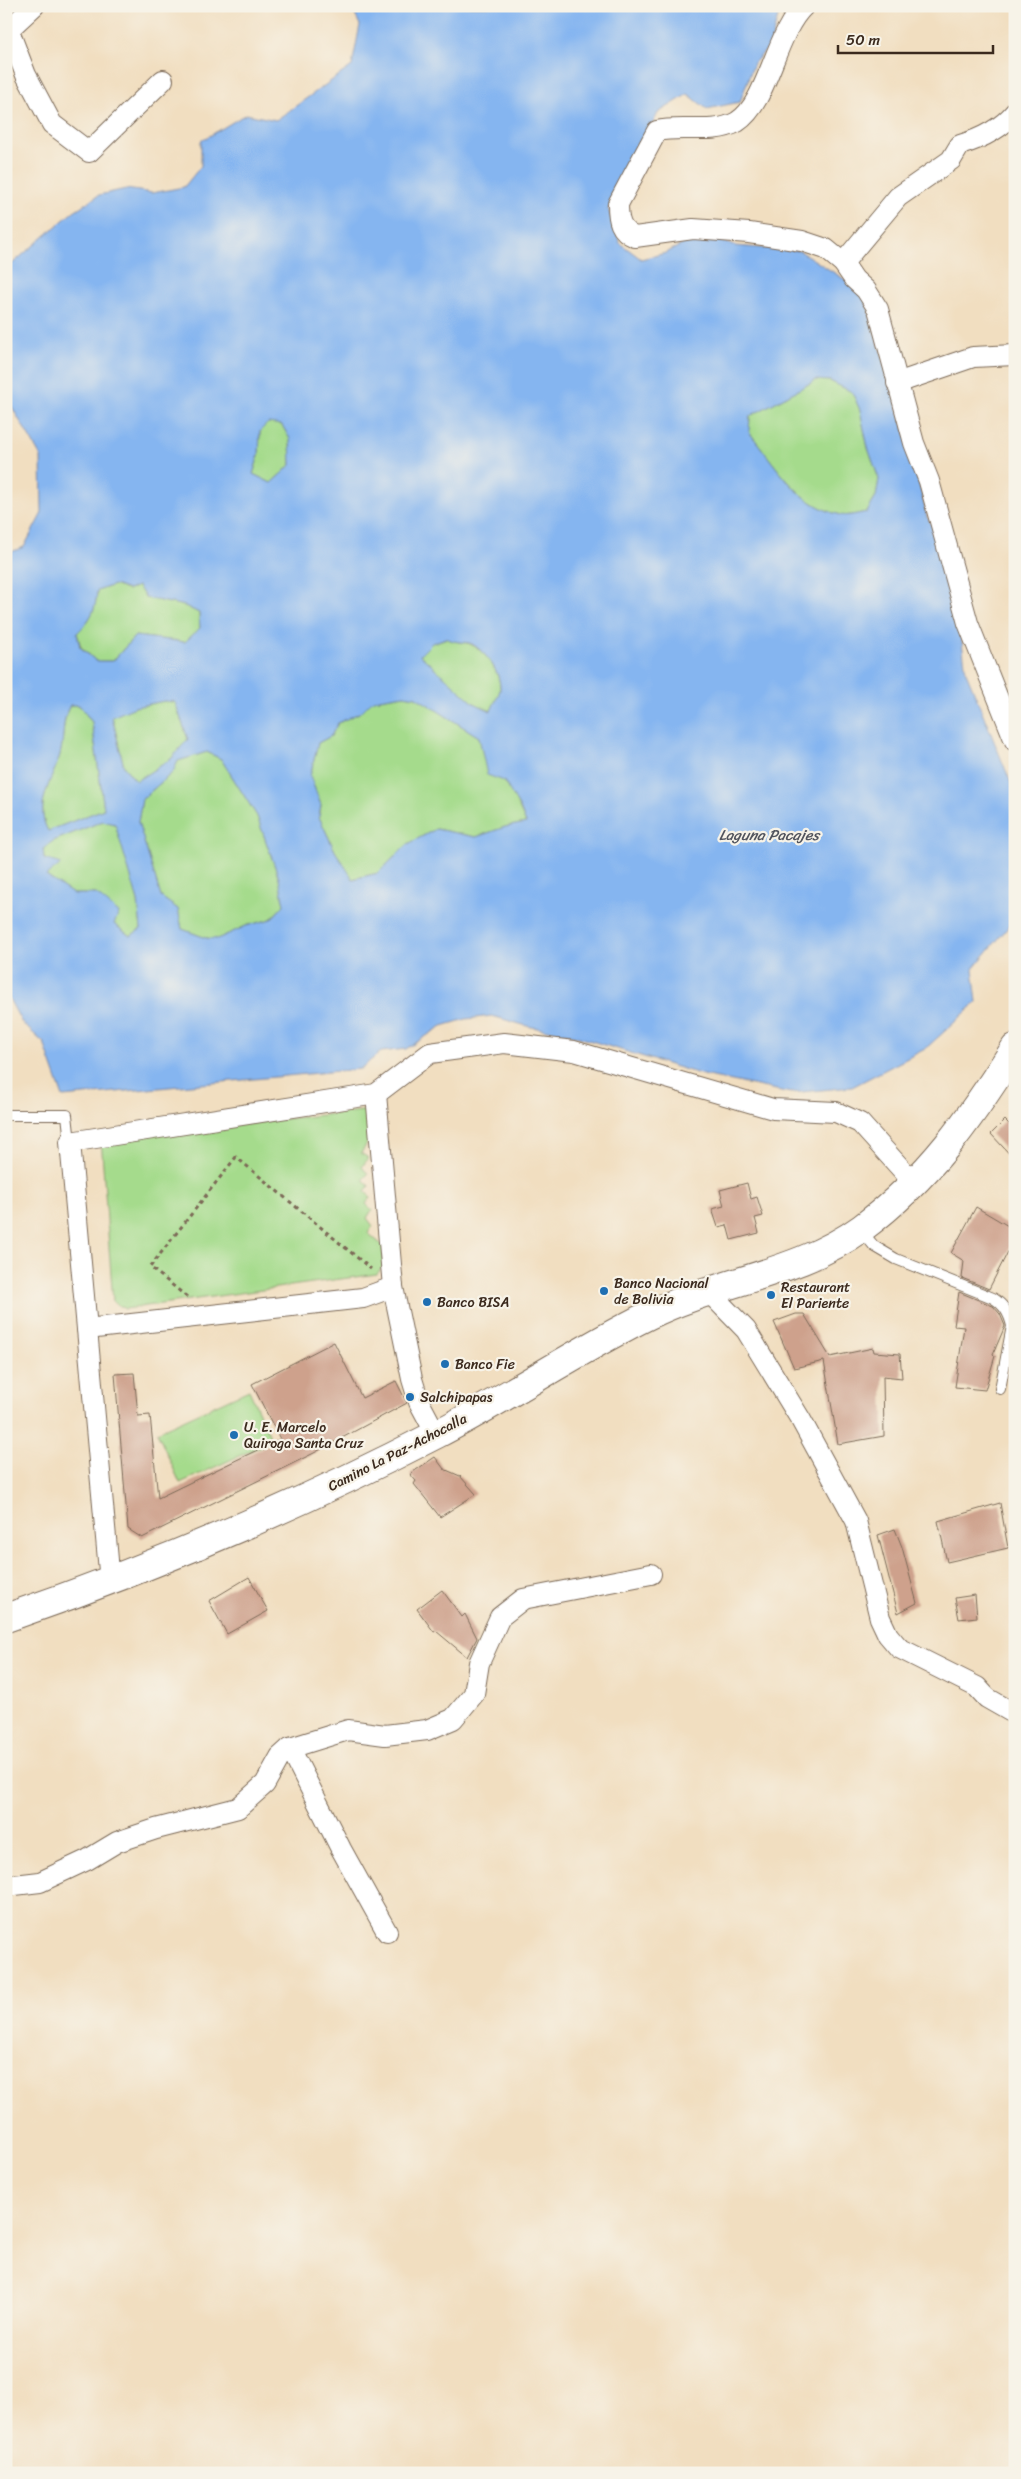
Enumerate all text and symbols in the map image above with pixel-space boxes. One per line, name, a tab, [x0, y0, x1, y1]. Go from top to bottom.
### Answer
scale bar	[838, 22, 994, 54]
text: 50 m	[846, 27, 881, 53]
water label: Laguna Pacajes	[719, 822, 821, 848]
place label: Banco Nacional de Bolivia	[614, 1271, 710, 1312]
place label: Restaurant El Pariente	[781, 1275, 850, 1316]
marker: Banco Nacional de Bolivia	[598, 1285, 610, 1297]
marker: Restaurant El Pariente	[765, 1289, 777, 1301]
place label: Banco BISA	[437, 1290, 509, 1315]
marker: Banco BISA	[421, 1296, 433, 1308]
place label: Banco Fie	[455, 1352, 515, 1377]
marker: Banco Fie	[439, 1358, 451, 1370]
place label: Salchipapas	[420, 1385, 493, 1410]
marker: Salchipapas	[404, 1391, 416, 1403]
street label: Camino La Paz-Achocalla	[323, 1406, 472, 1498]
place label: U. E. Marcelo Quiroga Santa Cruz	[244, 1415, 364, 1456]
marker: U. E. Marcelo Quiroga Santa Cruz	[228, 1429, 240, 1441]

